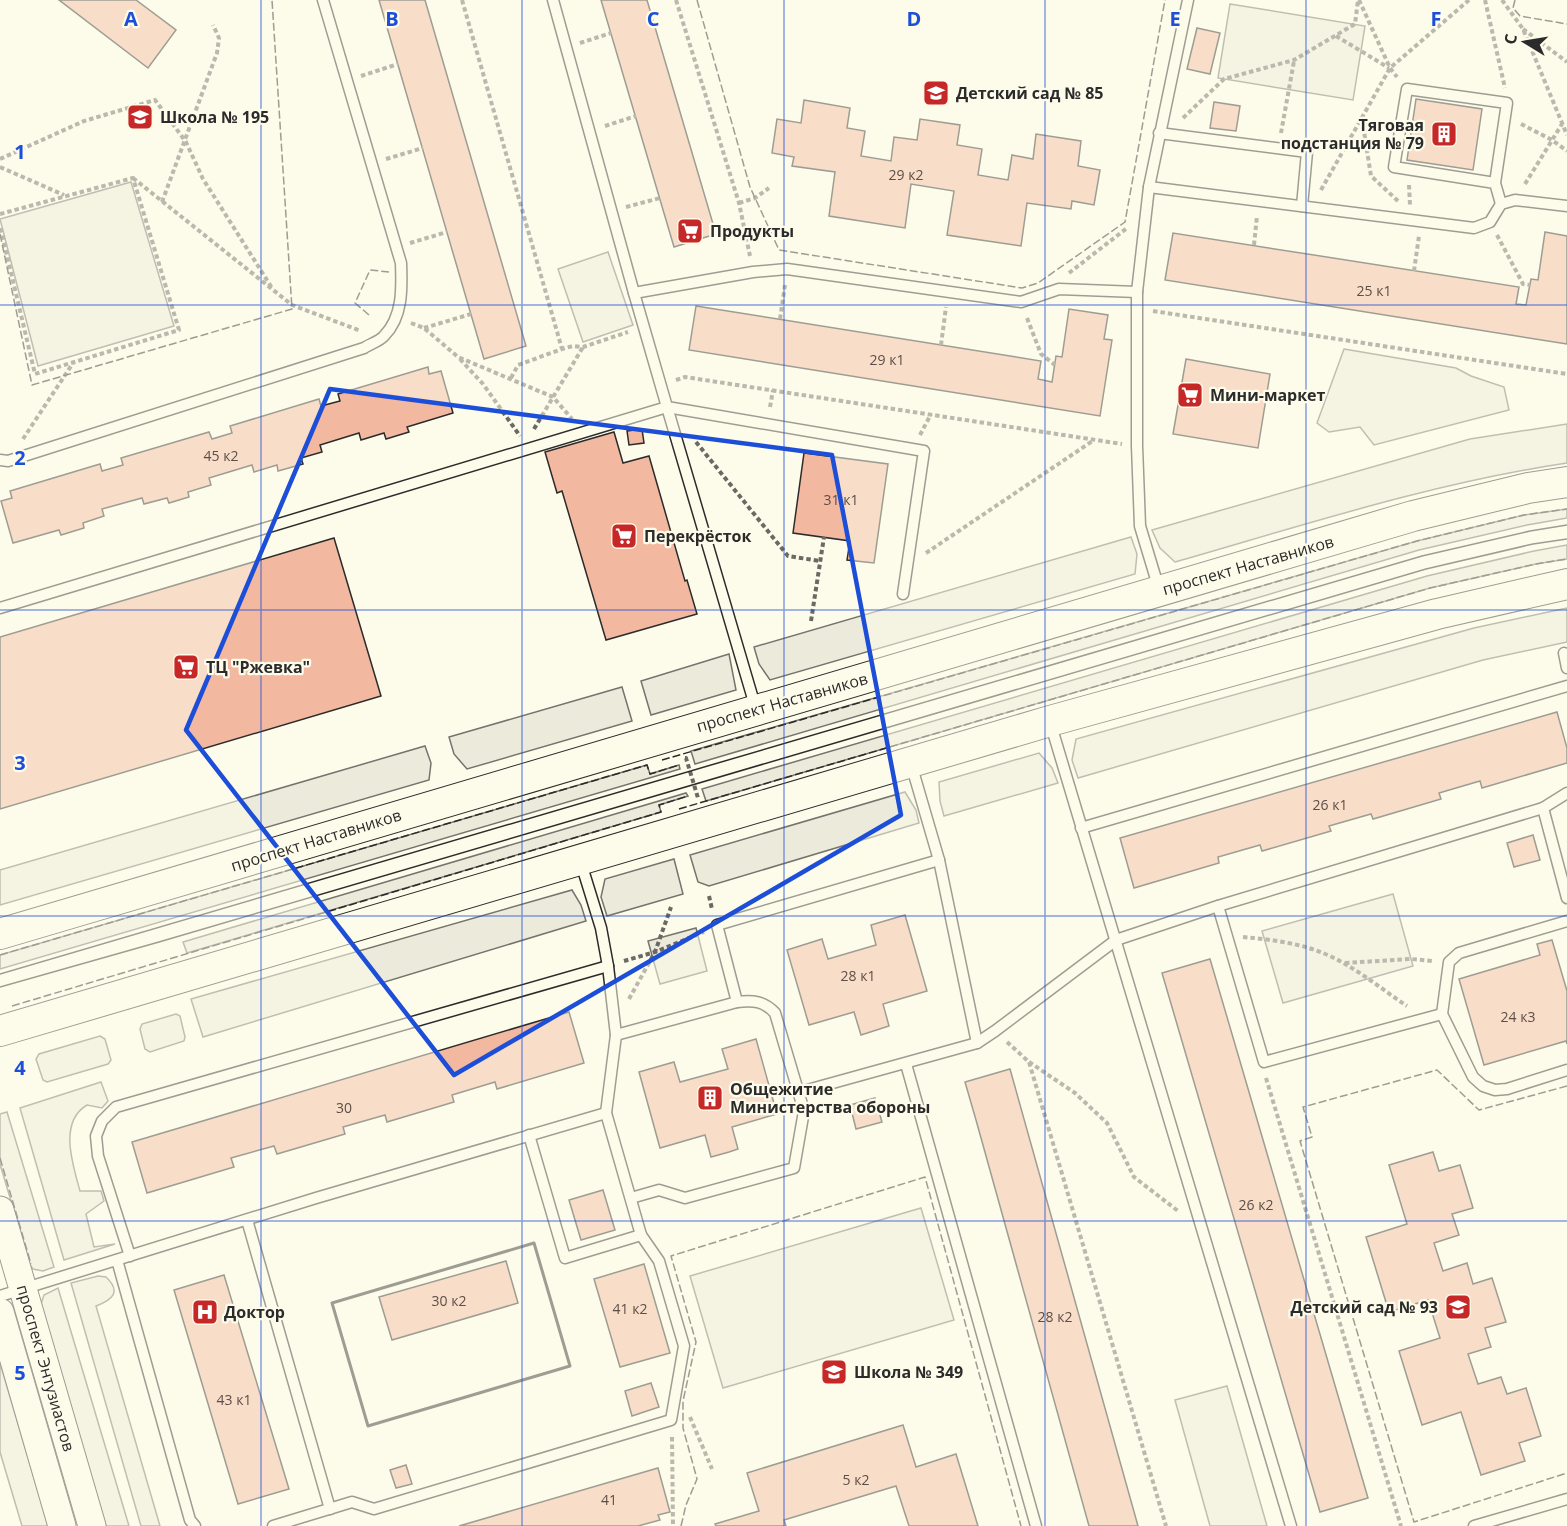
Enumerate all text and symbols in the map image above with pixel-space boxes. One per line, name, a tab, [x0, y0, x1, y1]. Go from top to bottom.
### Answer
text: A	[124, 5, 138, 32]
text: B	[385, 5, 399, 32]
text: C	[647, 5, 660, 32]
text: D	[907, 5, 921, 32]
text: E	[1169, 5, 1181, 32]
text: F	[1431, 5, 1441, 32]
north arrow	[1495, 12, 1555, 72]
text: С	[1499, 32, 1522, 46]
school or university icon: Детский сад № 85	[921, 78, 951, 108]
place label: Детский сад № 85	[956, 82, 1103, 104]
school or university icon: Школа № 195	[125, 102, 155, 132]
place label: Школа № 195	[160, 106, 269, 128]
place label: Тяговая подстанция № 79	[1281, 114, 1424, 154]
building icon: Тяговая подстанция № 79	[1429, 119, 1459, 149]
text: 1	[14, 138, 26, 165]
house number: 29 к2	[889, 165, 923, 184]
supermarket icon: Продукты	[675, 216, 705, 246]
place label: Продукты	[710, 220, 794, 242]
house number: 25 к1	[1357, 281, 1391, 300]
house number: 29 к1	[870, 350, 904, 369]
supermarket icon: Мини-маркет	[1175, 380, 1205, 410]
place label: Мини-маркет	[1210, 384, 1326, 406]
text: 2	[14, 444, 26, 471]
house number: 45 к2	[204, 446, 238, 465]
house number: 31 к1	[824, 490, 858, 509]
supermarket icon: Перекрёсток	[609, 521, 639, 551]
place label: Перекрёсток	[644, 525, 751, 547]
street label: проспект Наставников	[1160, 530, 1336, 600]
supermarket icon: ТЦ "Ржевка"	[171, 652, 201, 682]
place label: ТЦ "Ржевка"	[206, 656, 310, 678]
street label: проспект Наставников	[694, 667, 870, 737]
text: 3	[14, 749, 26, 776]
house number: 26 к1	[1313, 795, 1347, 814]
street label: проспект Наставников	[228, 804, 404, 876]
house number: 28 к1	[841, 966, 875, 985]
house number: 24 к3	[1501, 1007, 1535, 1026]
text: 4	[14, 1054, 26, 1081]
place label: Общежитие Министерства обороны	[730, 1078, 930, 1118]
building icon: Общежитие Министерства обороны	[695, 1083, 725, 1113]
house number: 30	[336, 1098, 352, 1117]
house number: 26 к2	[1239, 1195, 1273, 1214]
street label: проспект Энтузиастов	[12, 1282, 80, 1454]
house number: 30 к2	[432, 1291, 466, 1310]
school or university icon: Детский сад № 93	[1443, 1292, 1473, 1322]
place label: Детский сад № 93	[1291, 1296, 1438, 1318]
hospital icon: Доктор	[190, 1297, 220, 1327]
house number: 41 к2	[613, 1299, 647, 1318]
place label: Доктор	[224, 1301, 285, 1323]
house number: 28 к2	[1038, 1307, 1072, 1326]
school or university icon: Школа № 349	[819, 1357, 849, 1387]
text: 5	[14, 1359, 26, 1386]
place label: Школа № 349	[854, 1361, 963, 1383]
house number: 43 к1	[217, 1390, 251, 1409]
house number: 5 к2	[843, 1470, 869, 1489]
house number: 41	[601, 1490, 617, 1509]

